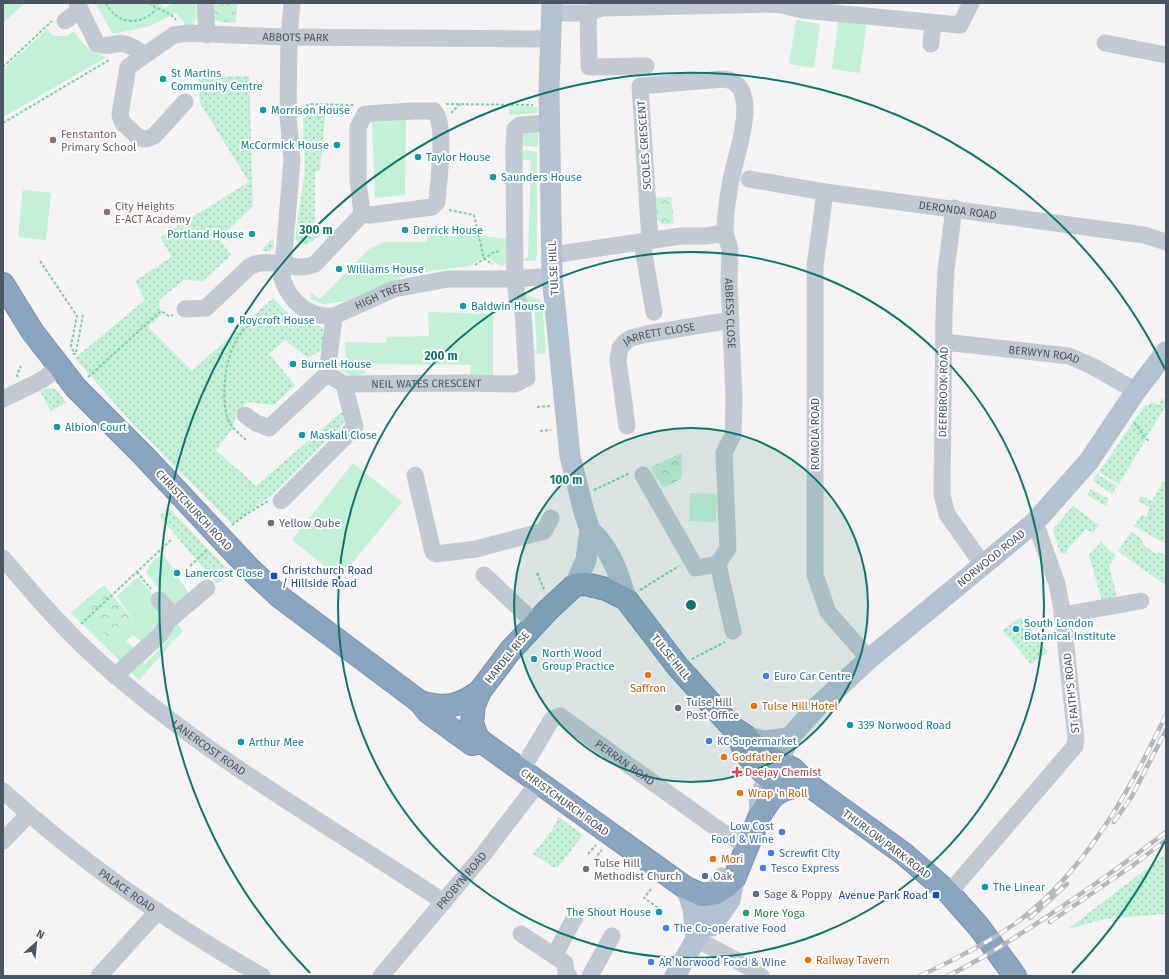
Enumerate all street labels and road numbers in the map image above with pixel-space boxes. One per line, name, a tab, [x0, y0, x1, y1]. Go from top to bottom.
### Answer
street label: ABBOTS PARK	[262, 30, 329, 44]
street label: SCOLES CRESCENT	[635, 100, 654, 190]
street label: DERONDA ROAD	[918, 199, 997, 222]
street label: TULSE HILL	[546, 240, 561, 296]
street label: ABBESS CLOSE	[722, 278, 738, 349]
street label: HIGH TREES	[353, 280, 411, 313]
street label: JARRETT CLOSE	[620, 320, 696, 349]
street label: BERWYN ROAD	[1008, 343, 1082, 367]
street label: DEERBROOK ROAD	[936, 346, 951, 438]
street label: NEIL WATES CRESCENT	[371, 377, 482, 391]
street label: ROMOLA ROAD	[809, 398, 822, 470]
street label: CHRISTCHURCH ROAD	[153, 467, 235, 554]
street label: NORWOOD ROAD	[955, 527, 1028, 590]
street label: HARDEL RISE	[482, 628, 533, 686]
street label: TULSE HILL	[648, 632, 693, 683]
street label: ST FAITH'S ROAD	[1061, 652, 1082, 734]
street label: LANERCOST ROAD	[169, 717, 248, 779]
street label: PERRAN ROAD	[593, 737, 657, 789]
street label: CHRISTCHURCH ROAD	[518, 766, 611, 839]
street label: THURLOW PARK ROAD	[840, 807, 933, 882]
street label: PROBYN ROAD	[434, 849, 490, 912]
street label: PALACE ROAD	[96, 866, 158, 915]

